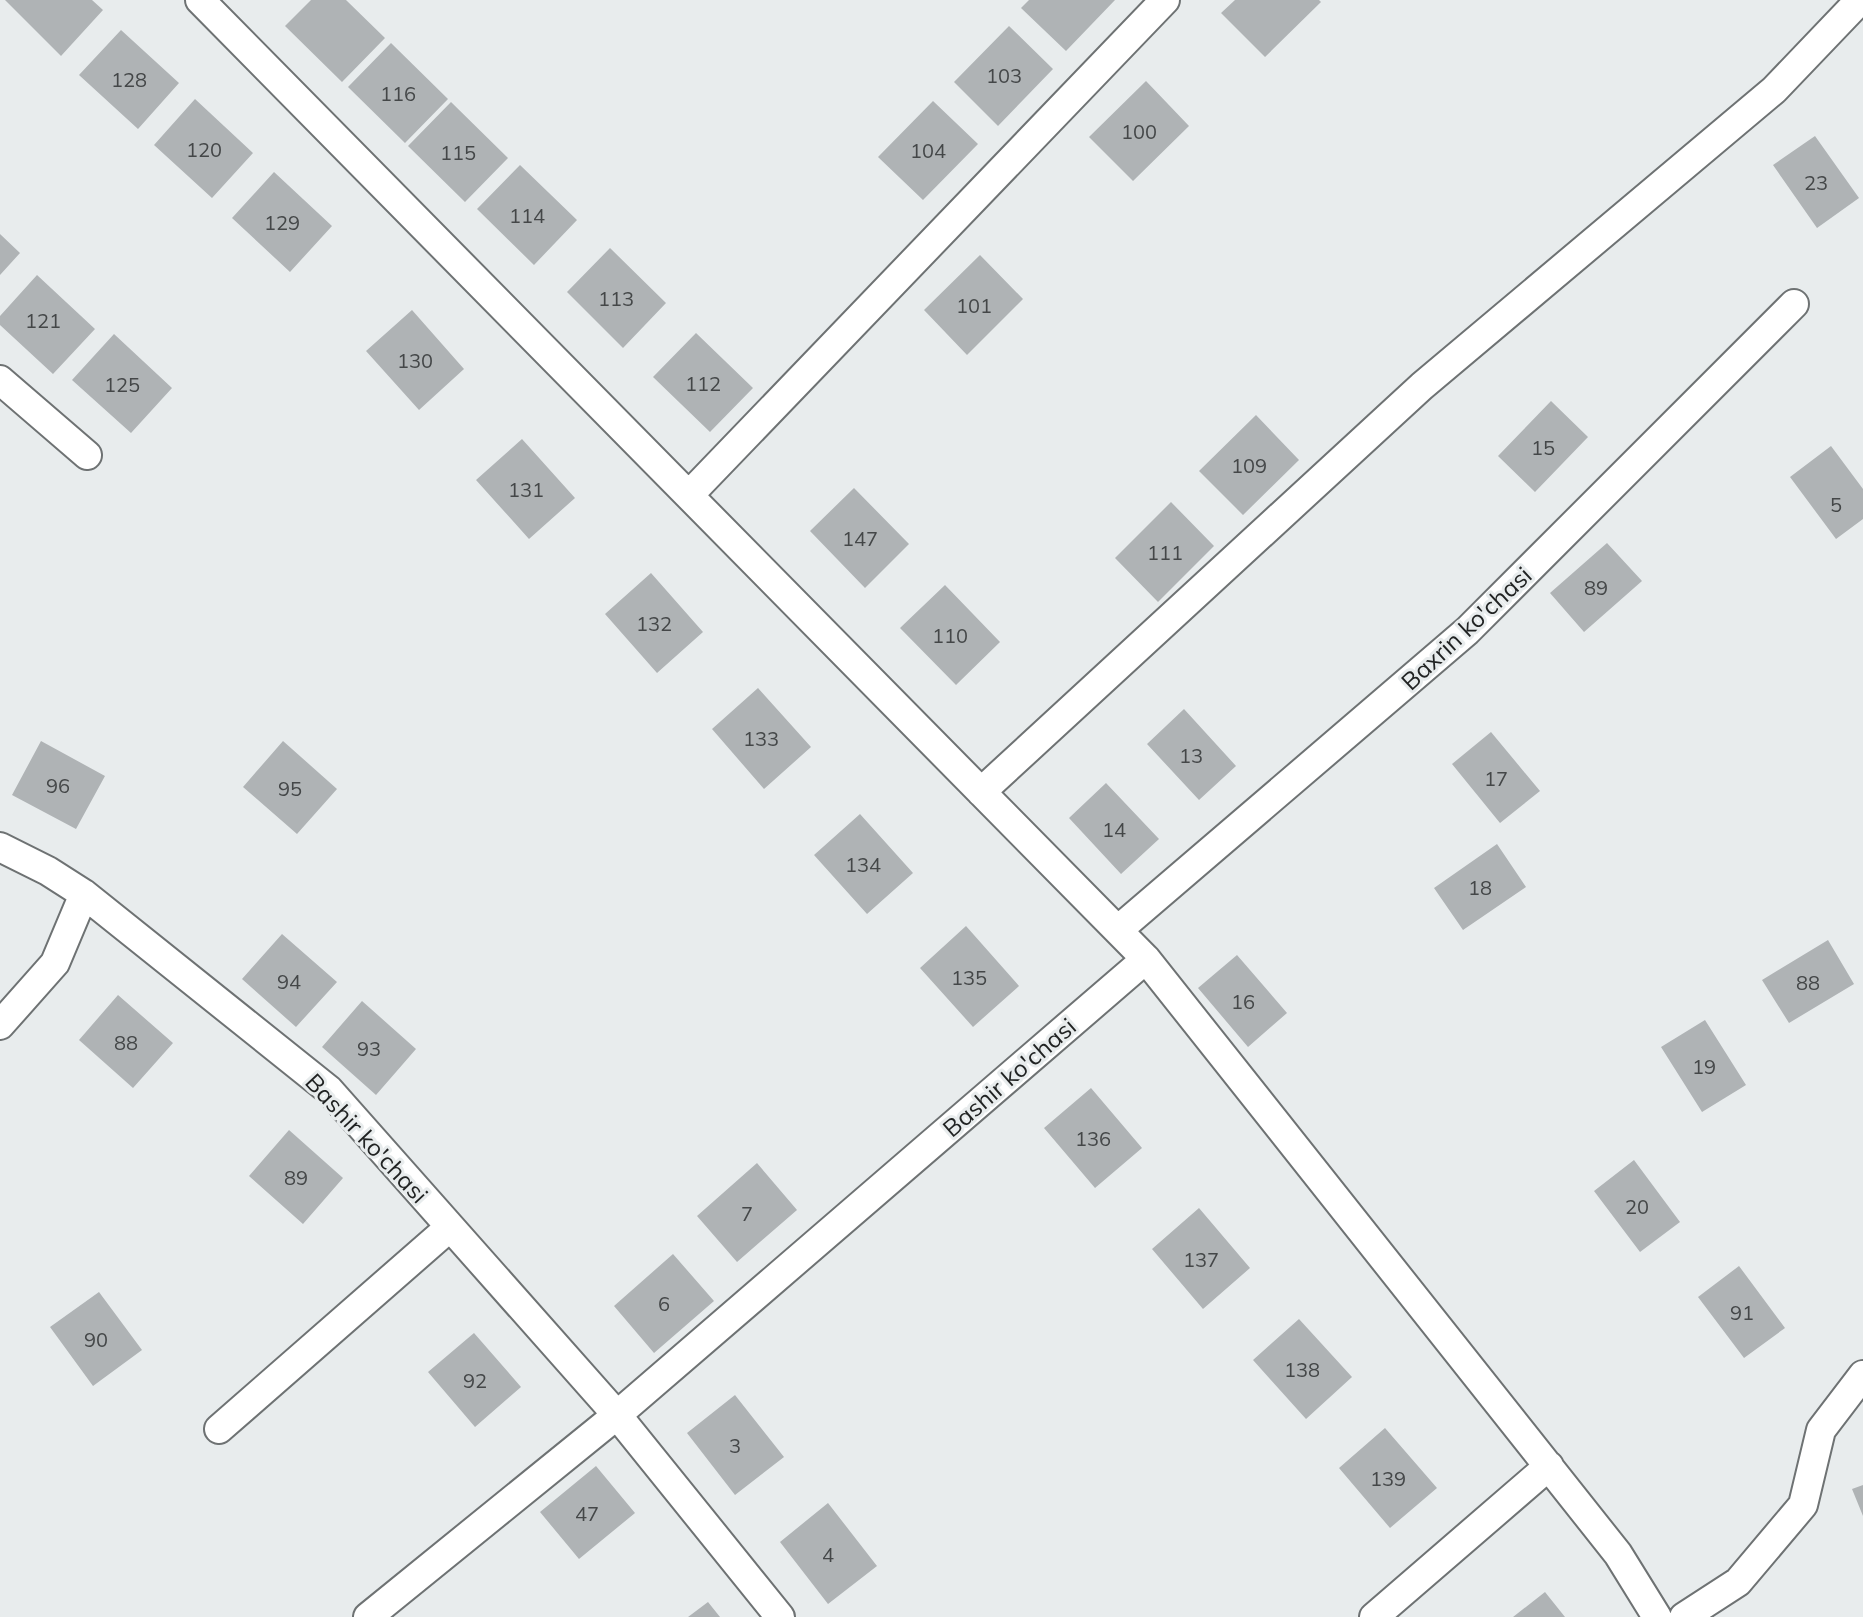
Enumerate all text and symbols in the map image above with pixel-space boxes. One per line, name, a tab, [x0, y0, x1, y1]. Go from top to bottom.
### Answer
house number: 103	[986, 63, 1022, 88]
house number: 128	[111, 67, 147, 92]
house number: 116	[380, 81, 416, 106]
house number: 100	[1121, 119, 1157, 144]
house number: 120	[186, 137, 222, 162]
house number: 104	[910, 138, 946, 163]
house number: 115	[440, 140, 476, 165]
house number: 23	[1804, 170, 1828, 195]
house number: 114	[509, 203, 545, 228]
house number: 129	[264, 210, 300, 235]
house number: 113	[598, 286, 634, 311]
house number: 101	[956, 293, 992, 318]
house number: 121	[25, 308, 61, 333]
house number: 130	[397, 348, 433, 373]
house number: 112	[685, 371, 721, 396]
house number: 125	[104, 372, 140, 397]
house number: 15	[1531, 435, 1555, 460]
house number: 109	[1231, 453, 1267, 478]
house number: 131	[508, 477, 544, 502]
house number: 5	[1830, 492, 1842, 517]
house number: 147	[842, 526, 878, 551]
house number: 111	[1147, 540, 1183, 565]
street label: Baxrin ko'chasi	[1395, 560, 1537, 696]
house number: 89	[1584, 575, 1608, 600]
house number: 132	[636, 611, 672, 636]
house number: 110	[932, 623, 968, 648]
house number: 133	[743, 726, 779, 751]
house number: 13	[1179, 743, 1203, 768]
house number: 17	[1484, 766, 1508, 791]
house number: 96	[46, 773, 70, 798]
house number: 95	[278, 776, 302, 801]
house number: 14	[1102, 817, 1126, 842]
house number: 134	[845, 852, 881, 877]
house number: 18	[1468, 875, 1492, 900]
house number: 135	[951, 965, 987, 990]
house number: 94	[277, 969, 301, 994]
house number: 88	[1796, 970, 1820, 995]
house number: 16	[1231, 989, 1255, 1014]
street label: Bashir ko'chasi	[936, 1011, 1082, 1143]
house number: 88	[114, 1030, 138, 1055]
house number: 93	[357, 1036, 381, 1061]
house number: 19	[1692, 1054, 1716, 1079]
street label: Bashir ko'chasi	[299, 1067, 435, 1209]
house number: 136	[1075, 1126, 1111, 1151]
house number: 89	[284, 1165, 308, 1190]
house number: 20	[1625, 1194, 1649, 1219]
house number: 7	[741, 1201, 753, 1226]
house number: 137	[1183, 1247, 1219, 1272]
house number: 6	[658, 1291, 670, 1316]
house number: 91	[1730, 1300, 1754, 1325]
house number: 90	[84, 1327, 108, 1352]
house number: 138	[1284, 1357, 1320, 1382]
house number: 92	[463, 1368, 487, 1393]
house number: 3	[729, 1433, 741, 1458]
house number: 139	[1370, 1466, 1406, 1491]
house number: 47	[575, 1501, 599, 1526]
house number: 4	[822, 1542, 834, 1567]

